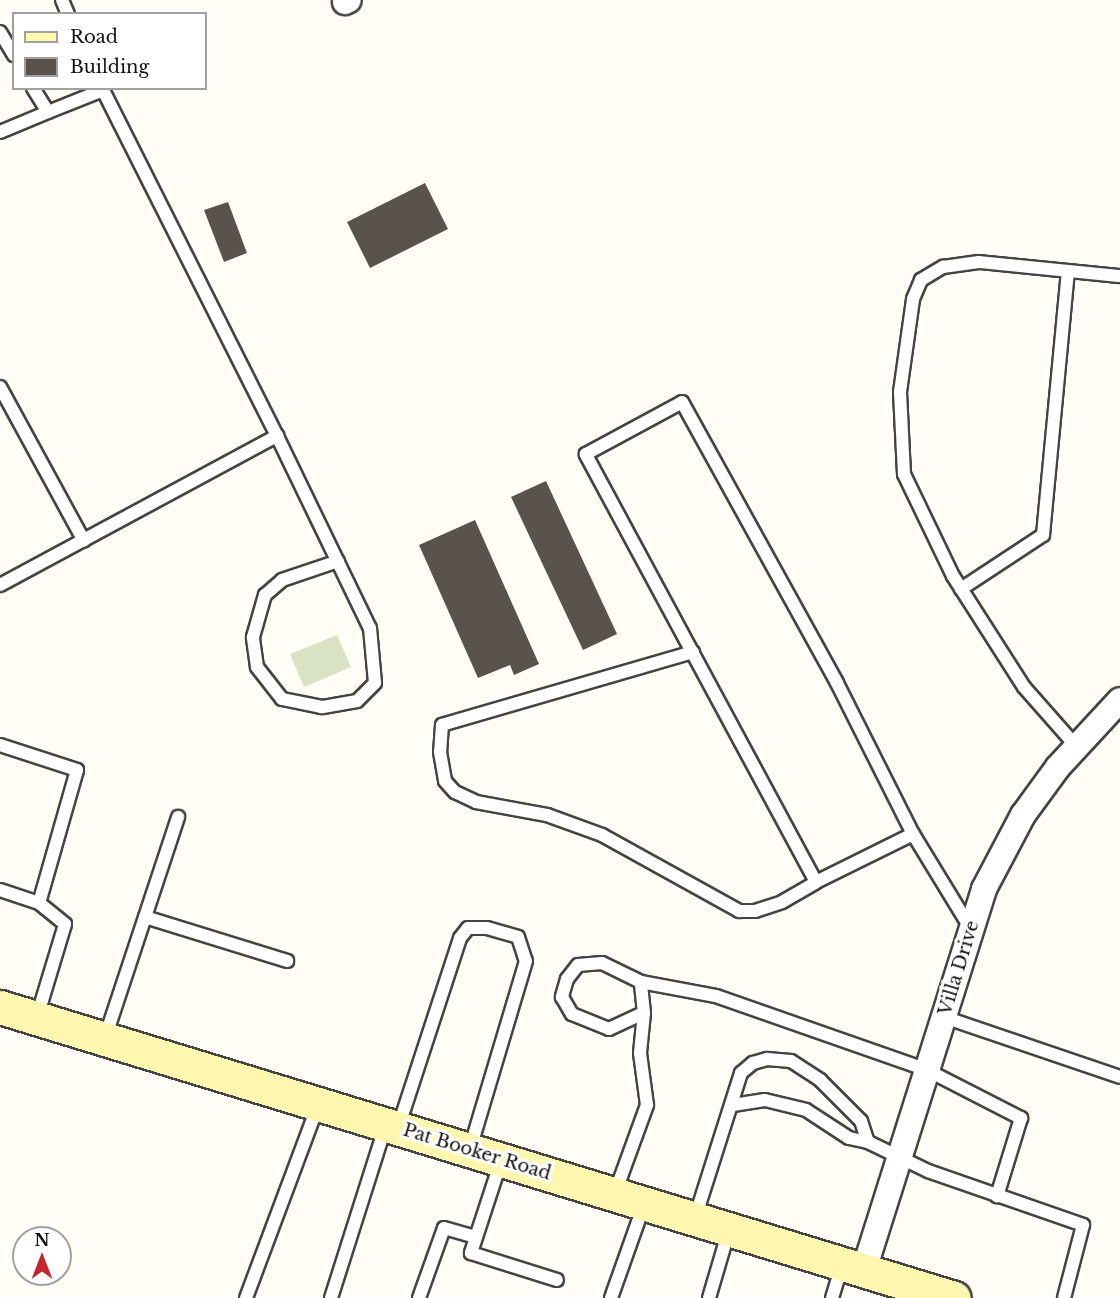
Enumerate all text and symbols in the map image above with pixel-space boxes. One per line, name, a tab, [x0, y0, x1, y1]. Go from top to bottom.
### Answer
legend	[12, 12, 207, 90]
text: Road	[70, 26, 118, 48]
text: Building	[70, 56, 149, 78]
street label: Villa Drive	[934, 918, 984, 1018]
street label: Pat Booker Road	[400, 1119, 554, 1185]
north arrow	[12, 1226, 72, 1286]
text: N	[34, 1230, 50, 1250]

